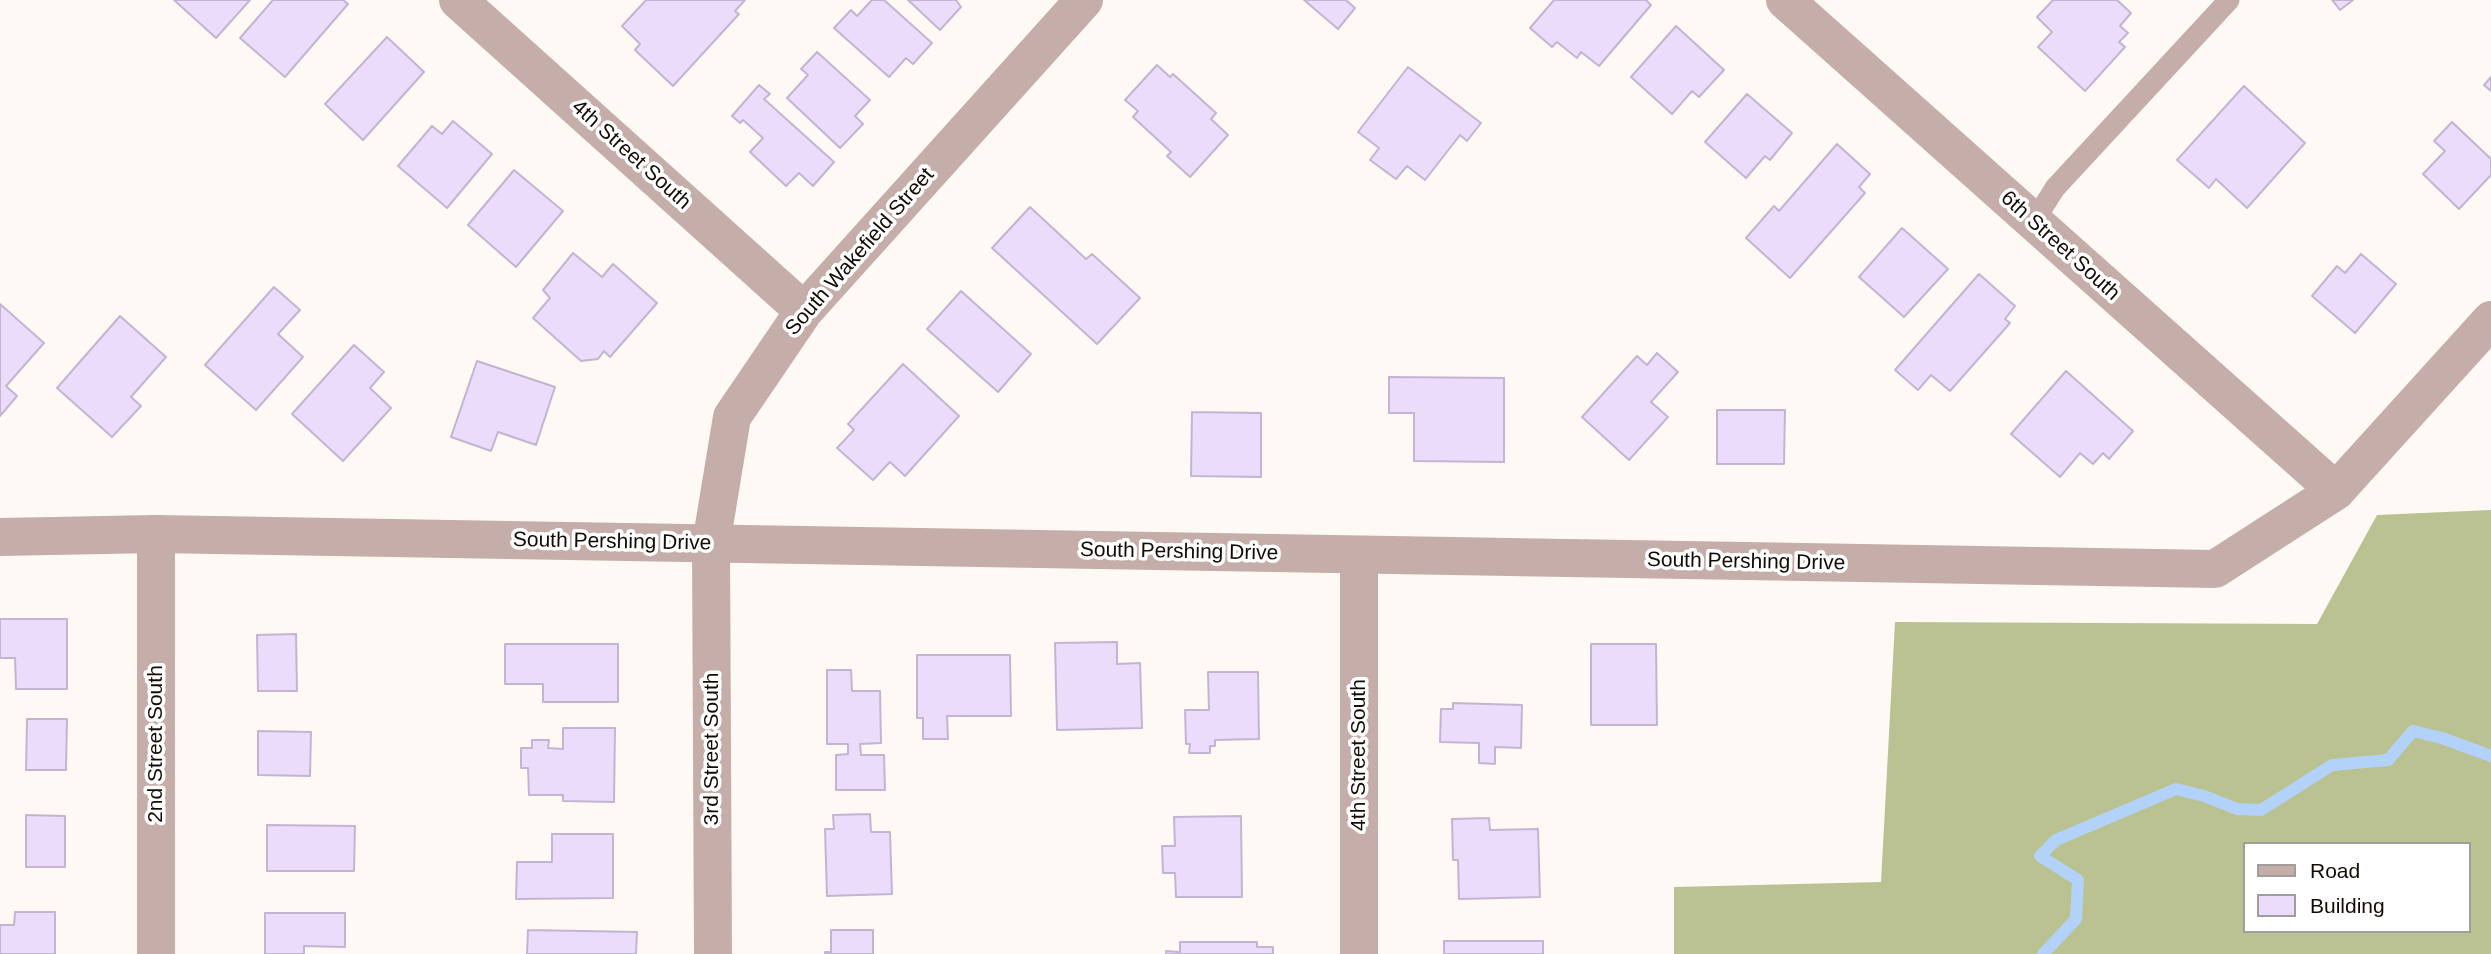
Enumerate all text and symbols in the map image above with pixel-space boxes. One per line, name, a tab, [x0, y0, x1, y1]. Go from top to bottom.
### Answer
street label: 4th Street South	[566, 95, 696, 215]
street label: South Wakefield Street	[780, 163, 940, 341]
street label: 6th Street South	[1995, 186, 2125, 306]
street label: South Pershing Drive	[513, 528, 711, 556]
street label: South Pershing Drive	[1080, 538, 1278, 566]
street label: South Pershing Drive	[1647, 548, 1845, 576]
street label: 2nd Street South	[143, 665, 169, 823]
street label: 3rd Street South	[699, 673, 725, 825]
street label: 4th Street South	[1346, 679, 1372, 831]
legend	[2242, 842, 2470, 933]
text: Road	[2310, 859, 2360, 882]
text: Building	[2310, 894, 2385, 917]

